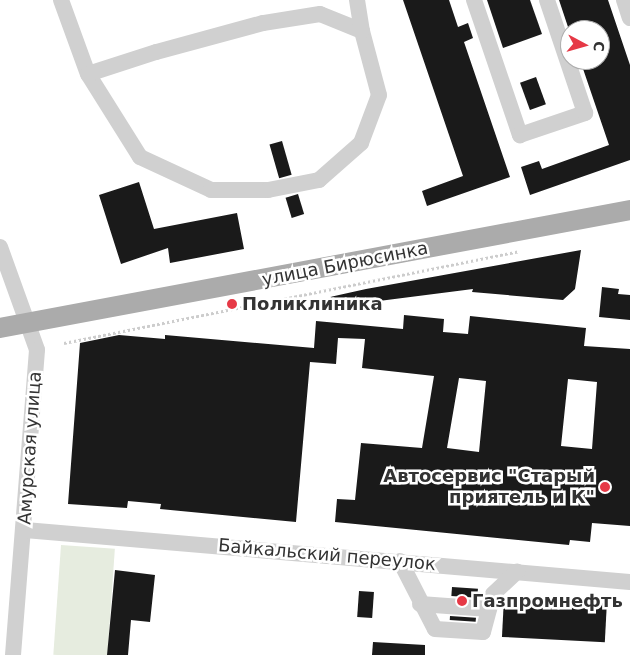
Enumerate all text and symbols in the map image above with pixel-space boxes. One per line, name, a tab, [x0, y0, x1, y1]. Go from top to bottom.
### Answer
north arrow	[560, 20, 610, 70]
text: С	[590, 41, 607, 52]
street label: улица Бирюсинка	[260, 237, 430, 291]
place label: Поликлиника	[242, 293, 383, 315]
marker: Поликлиника	[226, 298, 238, 310]
street label: Амурская улица	[14, 371, 46, 525]
place label: Автосервис "Старый приятель и К"	[383, 466, 595, 508]
marker: Автосервис "Старый приятель и К"	[599, 481, 611, 493]
street label: Байкальский переулок	[217, 535, 437, 575]
place label: Газпромнефть	[472, 590, 623, 612]
marker: Газпромнефть	[456, 595, 468, 607]

